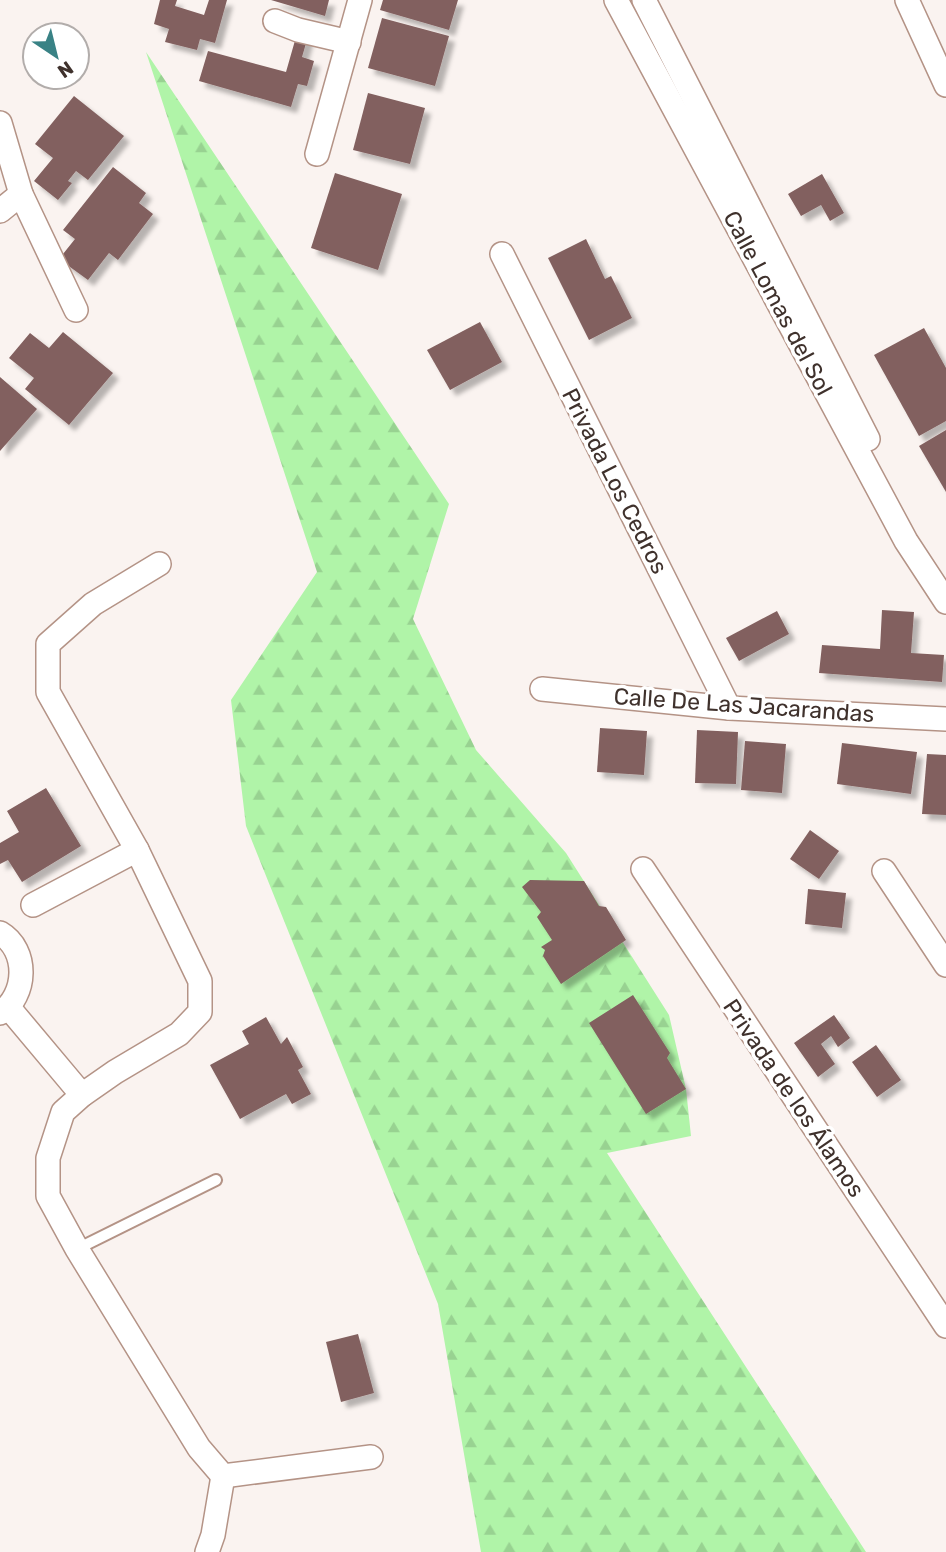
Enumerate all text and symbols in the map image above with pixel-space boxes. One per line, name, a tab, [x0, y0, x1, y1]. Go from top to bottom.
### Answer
north arrow	[21, 21, 91, 91]
text: N	[53, 56, 78, 83]
street label: Calle Lomas del Sol	[718, 206, 838, 400]
street label: Privada Los Cedros	[556, 383, 674, 579]
street label: Calle De Las Jacarandas	[613, 682, 875, 728]
street label: Privada de los Álamos	[717, 994, 871, 1202]

